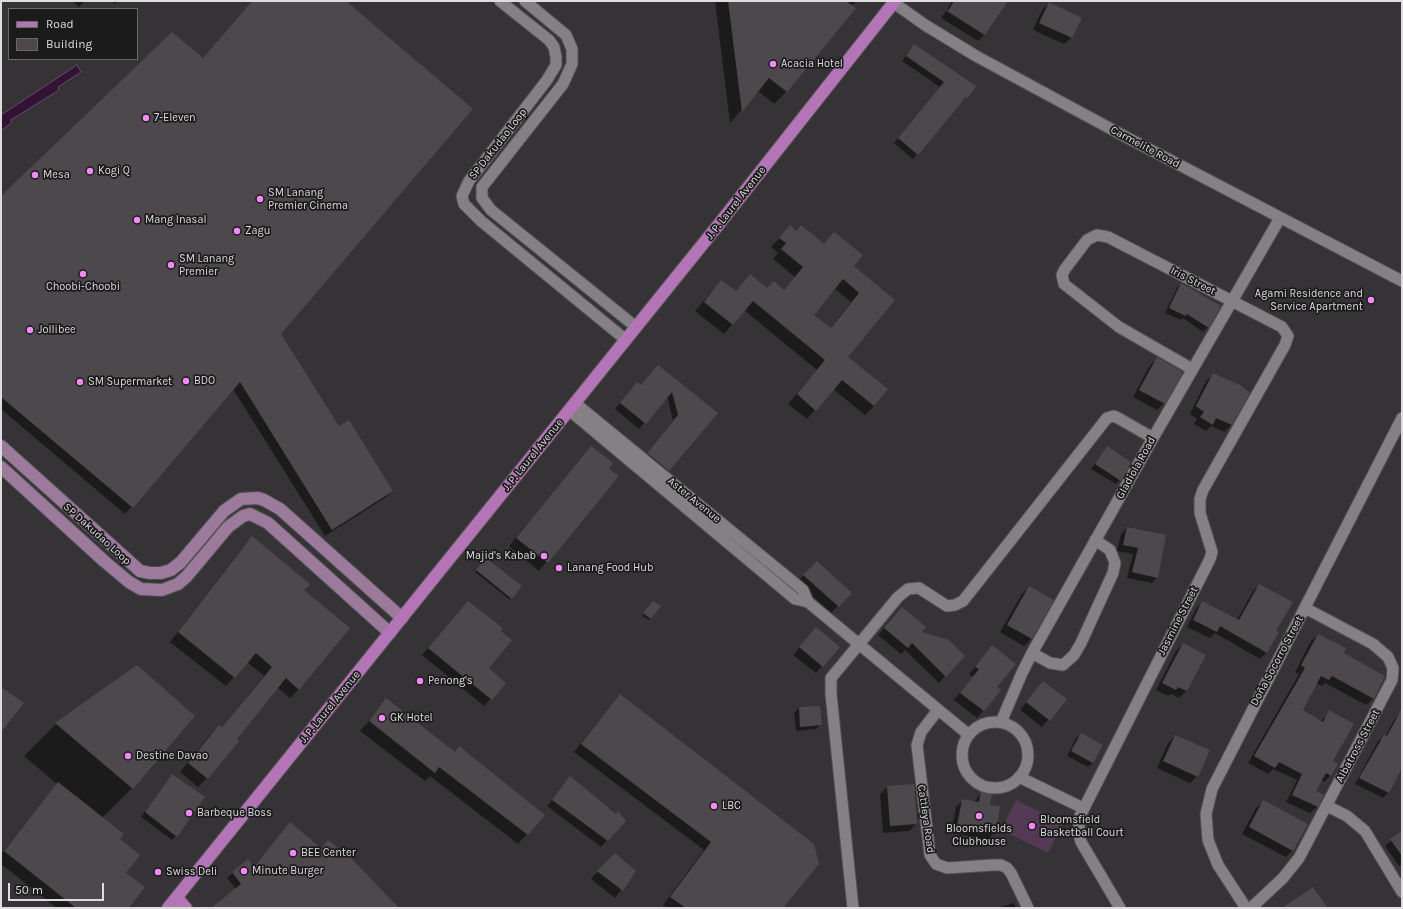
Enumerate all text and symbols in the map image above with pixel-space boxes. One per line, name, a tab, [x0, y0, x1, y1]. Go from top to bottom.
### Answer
legend	[8, 8, 138, 60]
text: Road	[46, 17, 74, 31]
text: Building	[46, 37, 92, 51]
place label: Acacia Hotel	[781, 57, 843, 71]
marker: Acacia Hotel	[768, 59, 778, 69]
street label: SP Dakudao Loop	[466, 106, 530, 182]
place label: 7-Eleven	[154, 111, 196, 125]
marker: 7-Eleven	[141, 113, 151, 123]
street label: Carmelite Road	[1108, 123, 1182, 171]
place label: Kogi Q	[98, 164, 130, 178]
street label: J. P. Laurel Avenue	[703, 164, 769, 242]
marker: Kogi Q	[85, 166, 95, 176]
place label: Mesa	[43, 168, 70, 182]
marker: Mesa	[30, 170, 40, 180]
place label: SM Lanang Premier Cinema	[268, 186, 348, 212]
marker: SM Lanang Premier Cinema	[255, 194, 265, 204]
place label: Mang Inasal	[145, 213, 207, 227]
marker: Mang Inasal	[132, 215, 142, 225]
place label: Zagu	[245, 224, 270, 238]
marker: Zagu	[232, 226, 242, 236]
place label: SM Lanang Premier	[179, 252, 234, 278]
marker: SM Lanang Premier	[166, 260, 176, 270]
street label: Iris Street	[1168, 264, 1218, 298]
marker: Choobi-Choobi	[78, 269, 88, 279]
place label: Choobi-Choobi	[46, 280, 120, 294]
place label: Agami Residence and Service Apartment	[1255, 287, 1363, 313]
marker: Agami Residence and Service Apartment	[1366, 295, 1376, 305]
place label: Jollibee	[38, 323, 76, 337]
marker: Jollibee	[25, 325, 35, 335]
place label: BDO	[194, 374, 215, 388]
place label: SM Supermarket	[88, 375, 172, 389]
marker: BDO	[181, 376, 191, 386]
marker: SM Supermarket	[75, 377, 85, 387]
street label: J. P. Laurel Avenue	[500, 416, 566, 494]
street label: Gladiola Road	[1113, 435, 1159, 501]
street label: Aster Avenue	[665, 475, 723, 525]
street label: SP Dakudao Loop	[61, 500, 133, 568]
place label: Majid's Kabab	[466, 549, 536, 563]
marker: Majid's Kabab	[539, 551, 549, 561]
place label: Lanang Food Hub	[567, 561, 653, 575]
marker: Lanang Food Hub	[554, 563, 564, 573]
street label: Jasmine Street	[1155, 585, 1201, 657]
street label: Doña Socorro Street	[1248, 614, 1306, 708]
street label: J. P. Laurel Avenue	[297, 668, 363, 746]
place label: Penong's	[428, 674, 473, 688]
marker: Penong's	[415, 676, 425, 686]
street label: Albatross Street	[1333, 707, 1383, 785]
place label: GK Hotel	[390, 711, 433, 725]
marker: GK Hotel	[377, 713, 387, 723]
place label: Destine Davao	[136, 749, 208, 763]
marker: Destine Davao	[123, 751, 133, 761]
street label: Cattleya Road	[915, 784, 937, 854]
place label: LBC	[722, 799, 741, 813]
marker: LBC	[709, 801, 719, 811]
place label: Barbeque Boss	[197, 806, 272, 820]
marker: Barbeque Boss	[184, 808, 194, 818]
marker: Bloomsfields Clubhouse	[974, 811, 984, 821]
place label: Bloomsfield Basketball Court	[1040, 813, 1124, 839]
marker: Bloomsfield Basketball Court	[1027, 821, 1037, 831]
place label: Bloomsfields Clubhouse	[946, 822, 1012, 848]
place label: BEE Center	[301, 846, 356, 860]
marker: BEE Center	[288, 848, 298, 858]
place label: Minute Burger	[252, 864, 323, 878]
place label: Swiss Deli	[166, 865, 217, 879]
marker: Minute Burger	[239, 866, 249, 876]
marker: Swiss Deli	[153, 867, 163, 877]
scale bar	[10, 875, 106, 901]
text: 50 m	[15, 883, 43, 897]

